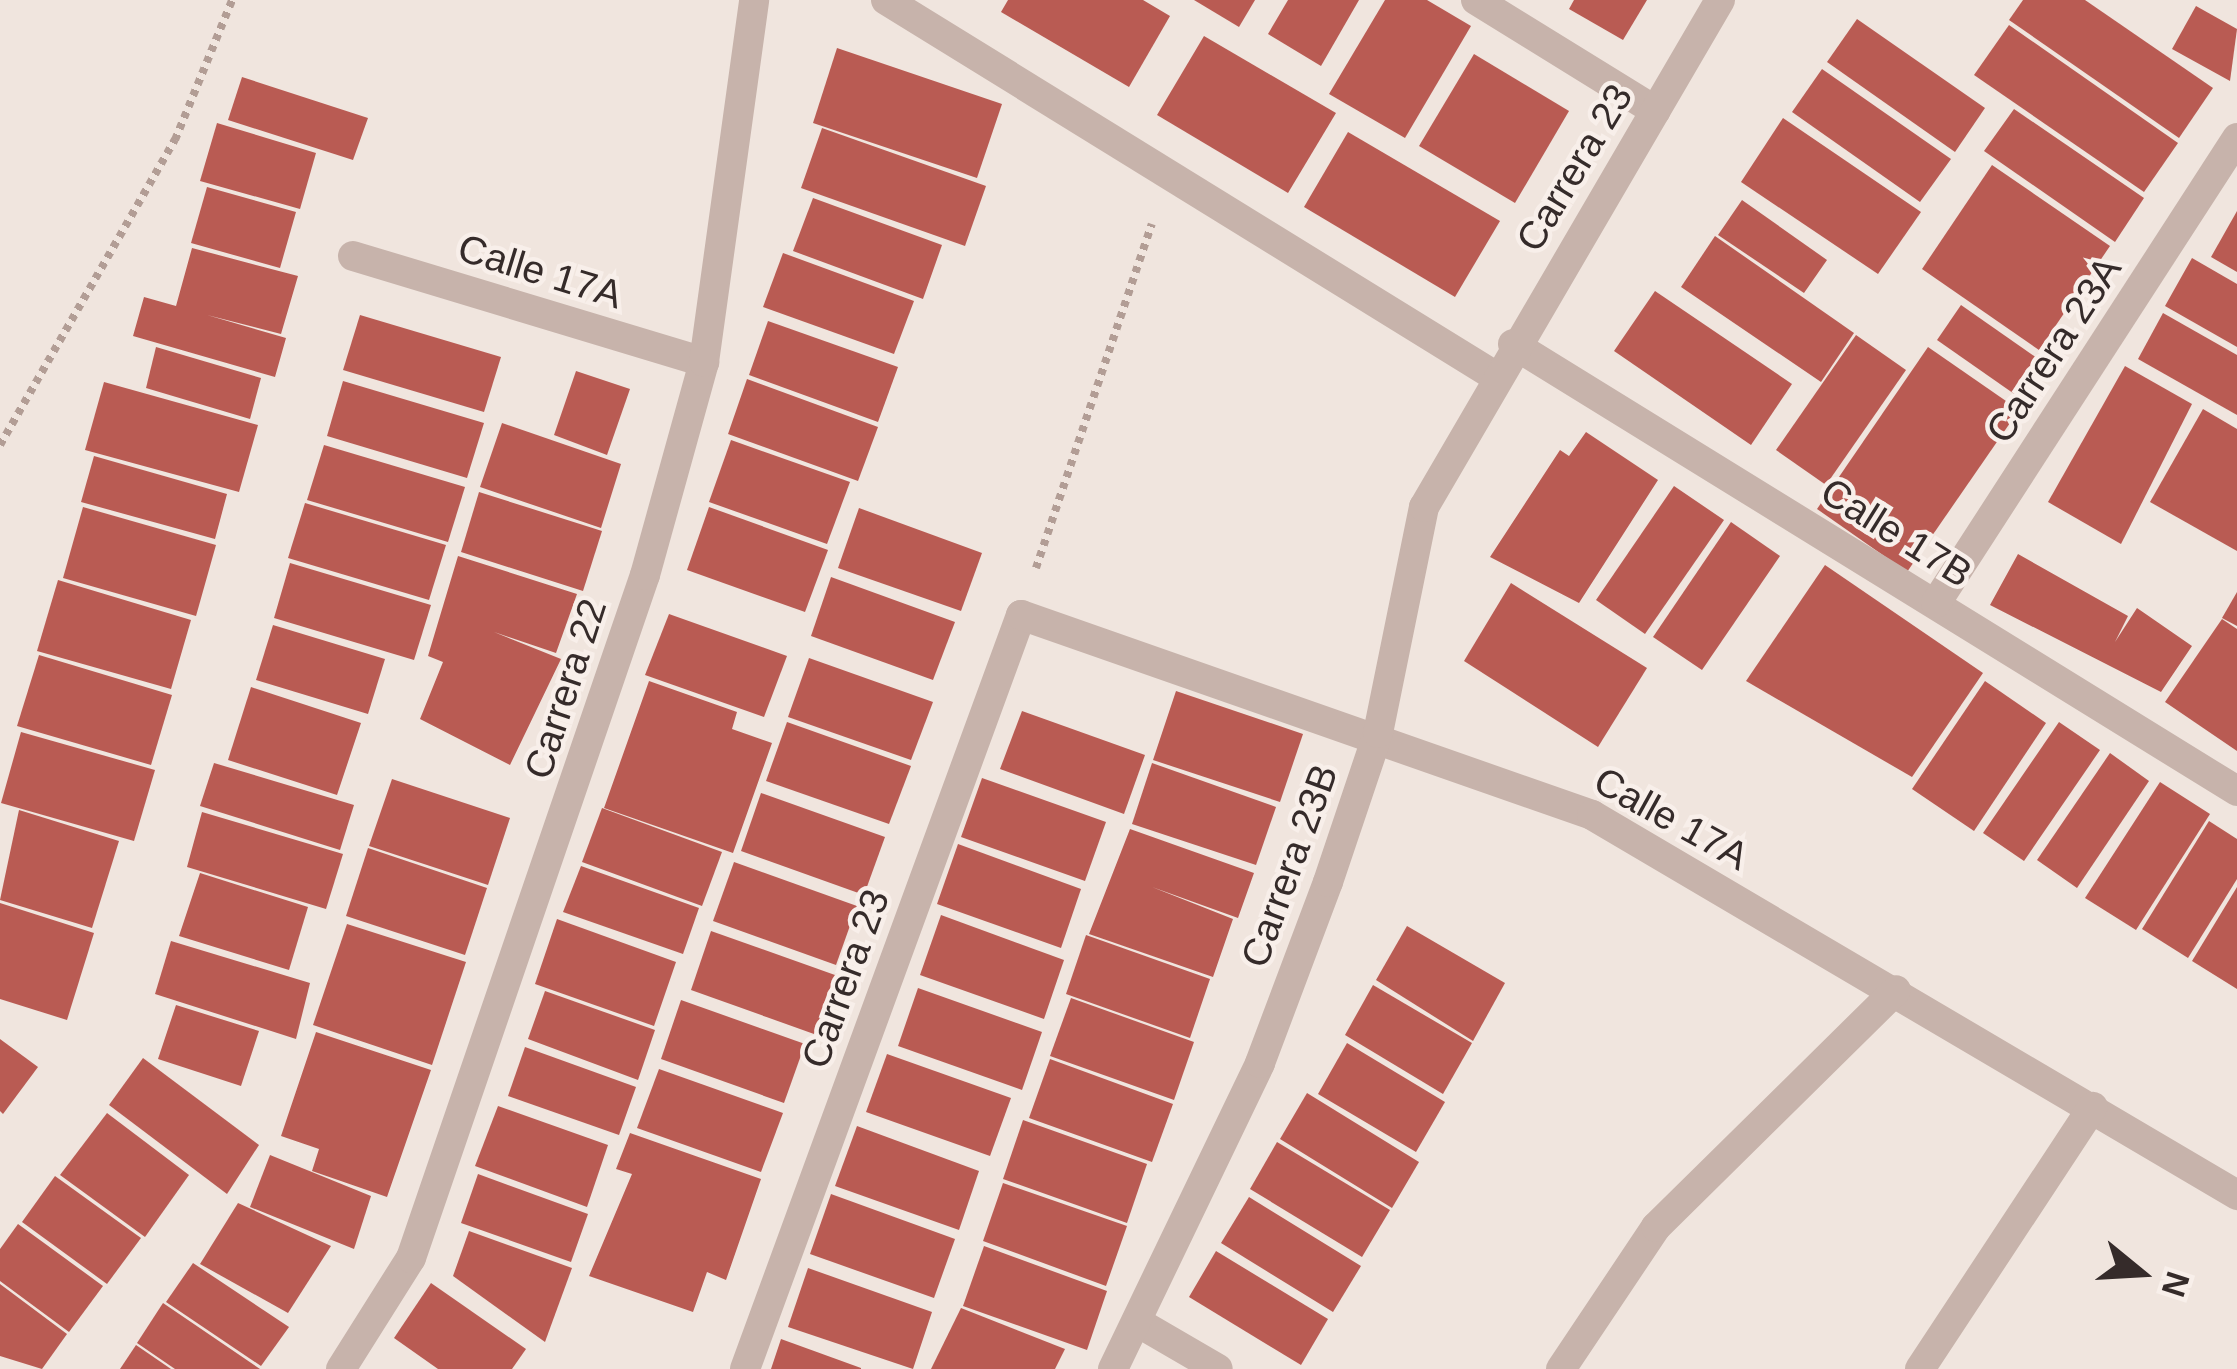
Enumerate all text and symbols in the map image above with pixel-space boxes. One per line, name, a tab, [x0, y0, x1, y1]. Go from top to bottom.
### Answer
street label: Carrera 23	[1507, 76, 1643, 260]
street label: Calle 17A	[452, 225, 628, 319]
street label: Carrera 23A	[1977, 248, 2131, 452]
street label: Calle 17B	[1812, 468, 1980, 598]
street label: Carrera 22	[515, 593, 617, 785]
street label: Carrera 23B	[1232, 758, 1348, 974]
street label: Calle 17A	[1586, 758, 1756, 880]
street label: Carrera 23	[792, 883, 900, 1075]
north arrow	[2081, 1213, 2201, 1333]
text: N	[2154, 1267, 2197, 1301]

